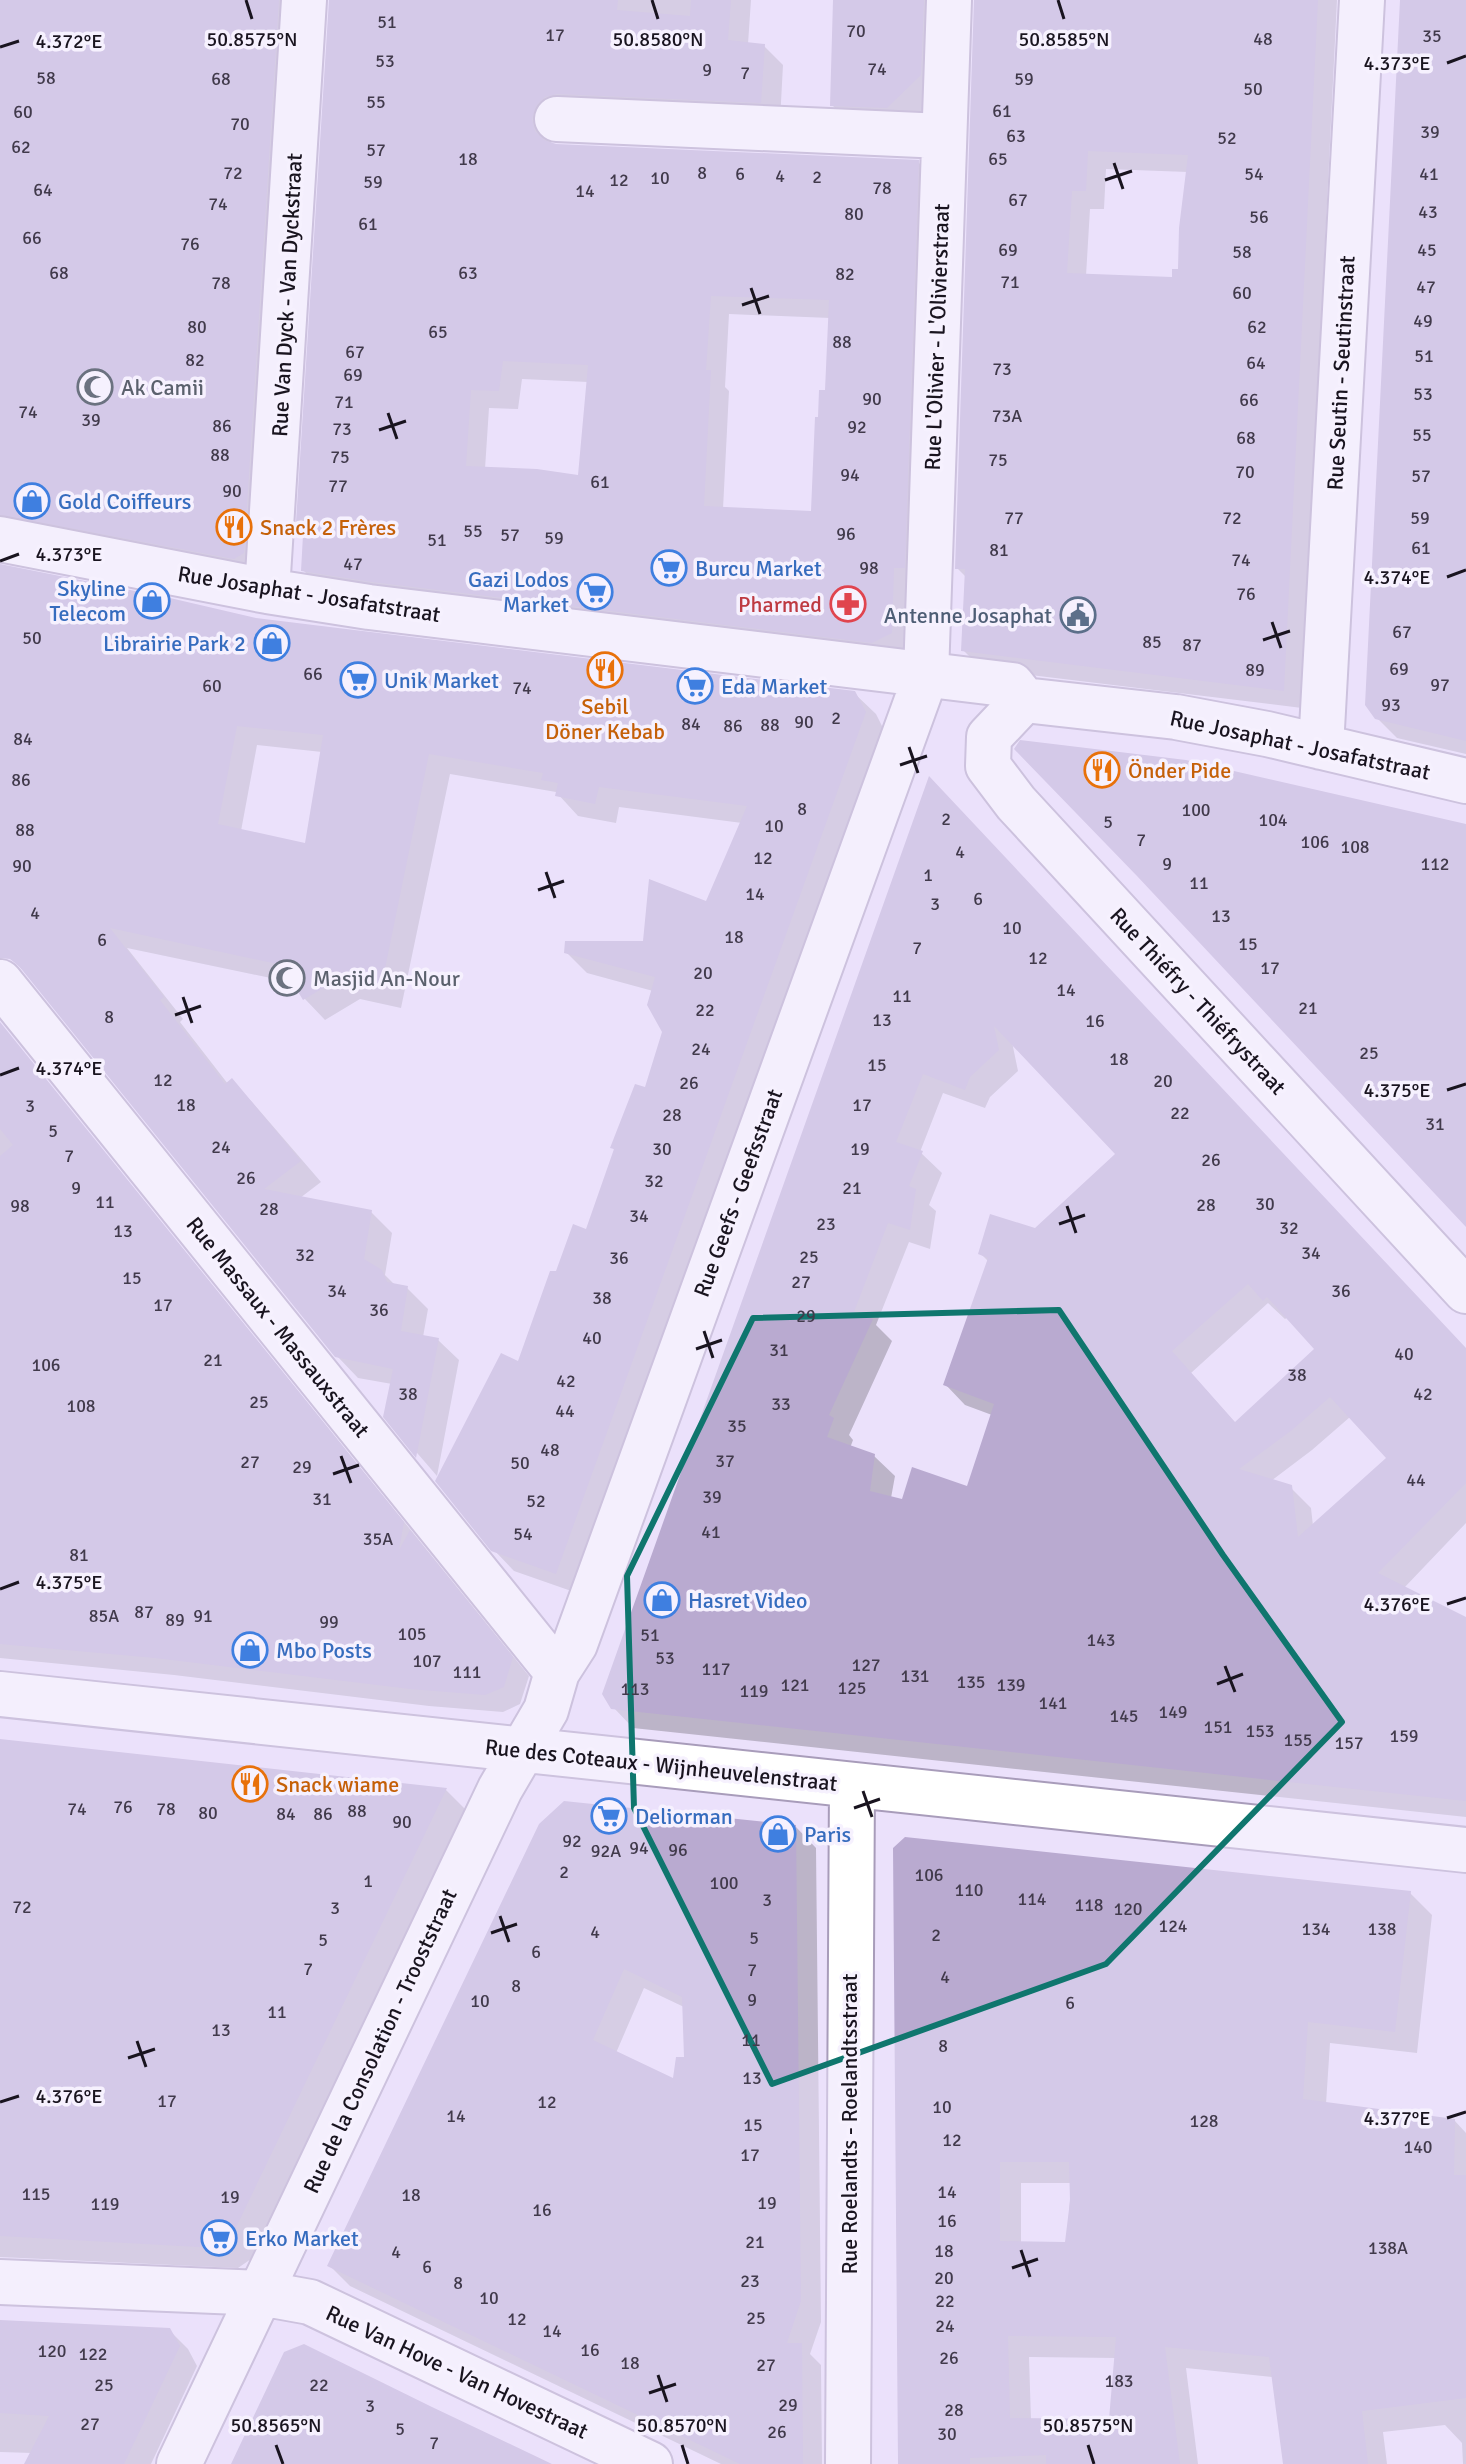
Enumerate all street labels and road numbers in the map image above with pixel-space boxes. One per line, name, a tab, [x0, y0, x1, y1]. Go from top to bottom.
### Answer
street label: Rue Van Dyck - Van Dyckstraat	[266, 152, 308, 437]
street label: Rue L'Olivier - L'Olivierstraat	[919, 203, 955, 471]
street label: Rue Seutin - Seutinstraat	[1321, 255, 1361, 491]
street label: Rue Josaphat - Josafatstraat	[176, 560, 442, 628]
street label: Rue Josaphat - Josafatstraat	[1167, 704, 1433, 786]
street label: Rue Thiéfry - Thiéfrystraat	[1104, 902, 1292, 1100]
street label: Rue Geefs - Geefsstraat	[688, 1085, 788, 1301]
street label: Rue Massaux - Massauxstraat	[181, 1211, 376, 1443]
street label: Rue des Coteaux - Wijnheuvelenstraat	[484, 1733, 839, 1797]
street label: Rue de la Consolation - Trooststraat	[297, 1884, 463, 2198]
street label: Rue Roelandts - Roelandtsstraat	[836, 1973, 863, 2275]
street label: Rue Van Hove - Van Hovestraat	[322, 2299, 593, 2445]

